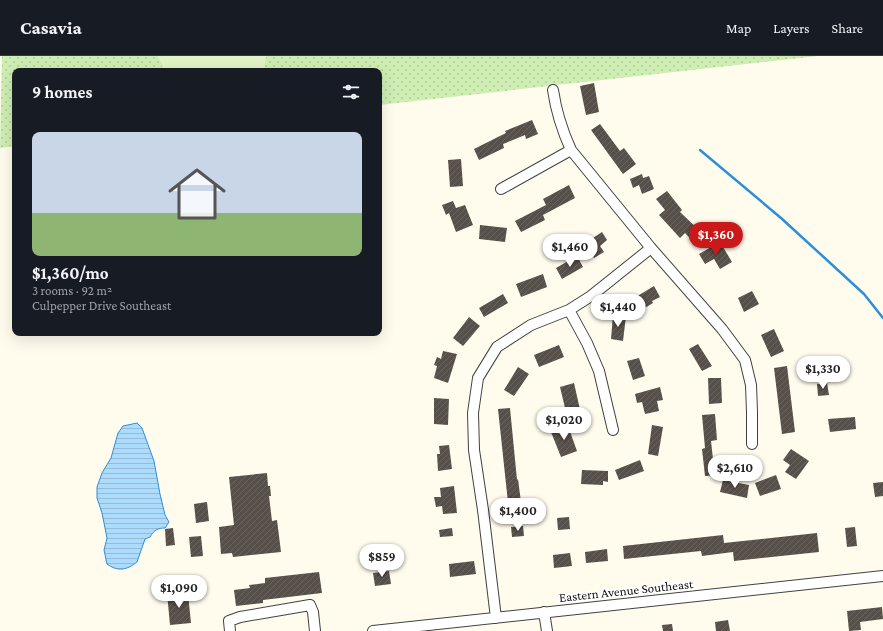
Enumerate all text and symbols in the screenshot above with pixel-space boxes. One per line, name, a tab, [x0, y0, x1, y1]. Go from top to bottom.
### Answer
text: Casavia	[20, 17, 82, 38]
text: Map	[726, 20, 751, 36]
text: Layers	[773, 20, 810, 36]
text: Share	[832, 20, 863, 36]
icon: filters	[340, 81, 362, 103]
text: 9 homes	[32, 83, 92, 102]
icon: home	[161, 158, 233, 230]
pin: $1,360	[683, 222, 749, 256]
text: $1,360	[698, 227, 734, 242]
pin: $1,460	[537, 234, 603, 268]
text: $1,460	[552, 239, 588, 254]
text: $1,360/mo	[32, 264, 109, 283]
text: 3 rooms · 92 m²	[32, 283, 112, 298]
pin: $1,440	[585, 294, 651, 328]
text: Culpepper Drive Southeast	[32, 298, 171, 313]
text: $1,440	[600, 299, 636, 314]
pin: $1,330	[790, 356, 856, 390]
text: $1,330	[805, 361, 841, 376]
pin: $1,020	[531, 407, 597, 441]
text: $1,020	[545, 412, 583, 427]
pin: $2,610	[702, 455, 768, 489]
text: $2,610	[717, 460, 753, 475]
pin: $1,400	[485, 498, 551, 532]
text: $1,400	[499, 503, 537, 518]
pin: $859	[358, 544, 406, 578]
text: $859	[368, 549, 396, 564]
pin: $1,090	[146, 575, 212, 609]
street label: Eastern Avenue Southeast	[558, 576, 695, 605]
text: $1,090	[160, 580, 198, 595]

